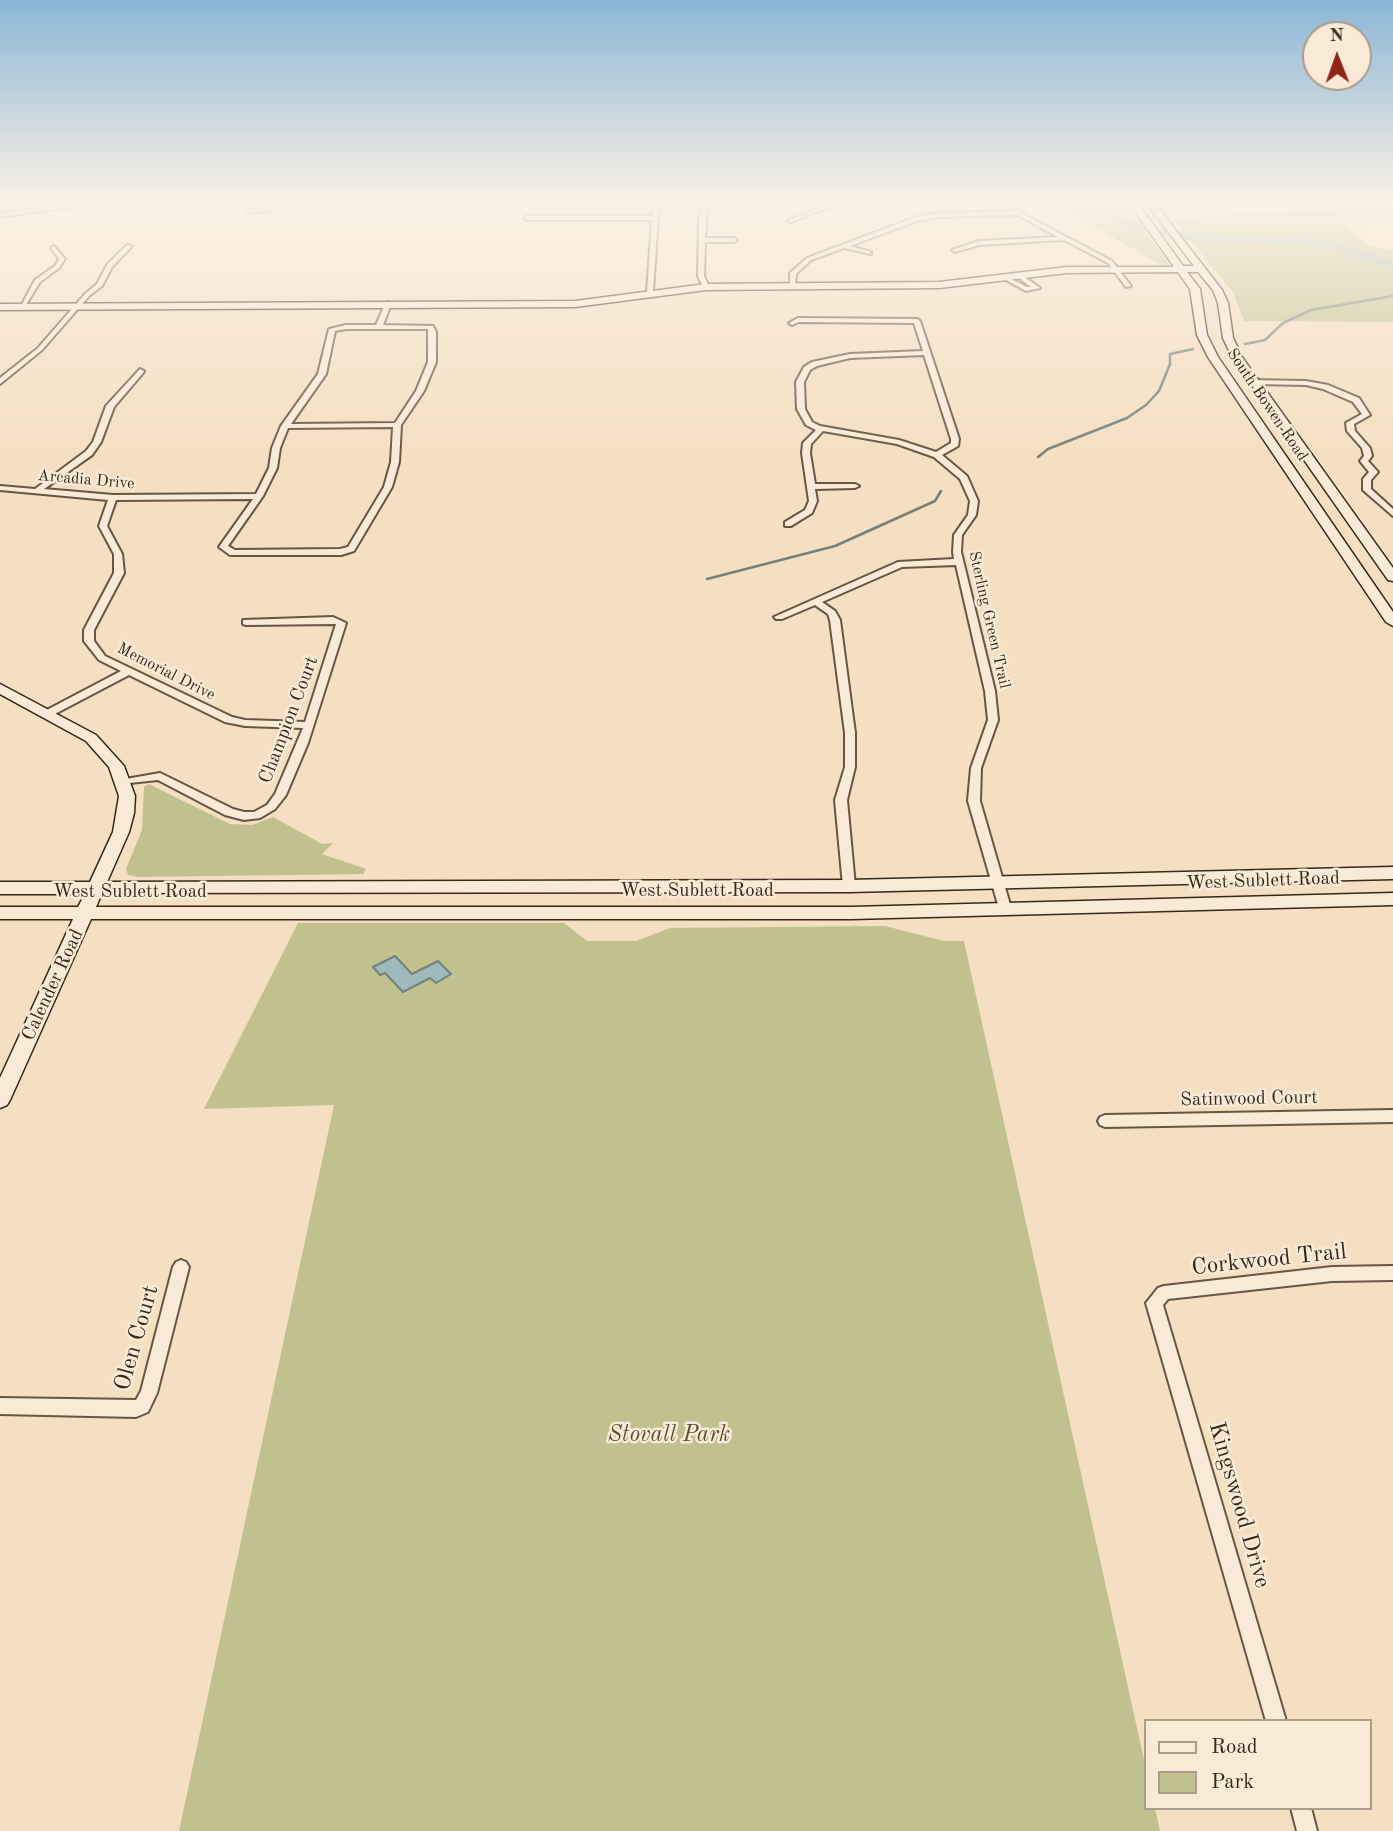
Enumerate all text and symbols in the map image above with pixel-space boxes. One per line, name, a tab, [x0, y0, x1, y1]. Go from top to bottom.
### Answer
north arrow	[1302, 21, 1372, 91]
text: N	[1329, 27, 1344, 46]
street label: South Bowen Road	[1222, 345, 1312, 465]
street label: Arcadia Drive	[37, 466, 135, 494]
street label: Sterling Green Trail	[964, 549, 1014, 691]
street label: Memorial Drive	[114, 639, 218, 705]
street label: Champion Court	[254, 653, 324, 787]
street label: West Sublett Road	[1186, 867, 1340, 895]
street label: West Sublett Road	[620, 880, 774, 902]
street label: West Sublett Road	[53, 881, 207, 903]
street label: Calender Road	[17, 926, 89, 1044]
street label: Satinwood Court	[1180, 1086, 1318, 1112]
street label: Corkwood Trail	[1190, 1238, 1348, 1282]
street label: Olen Court	[109, 1282, 165, 1394]
street label: Kingswood Drive	[1202, 1419, 1276, 1591]
park label: Stovall Park	[608, 1421, 730, 1449]
legend	[1144, 1719, 1372, 1810]
text: Road	[1211, 1737, 1258, 1758]
text: Park	[1211, 1772, 1254, 1793]

